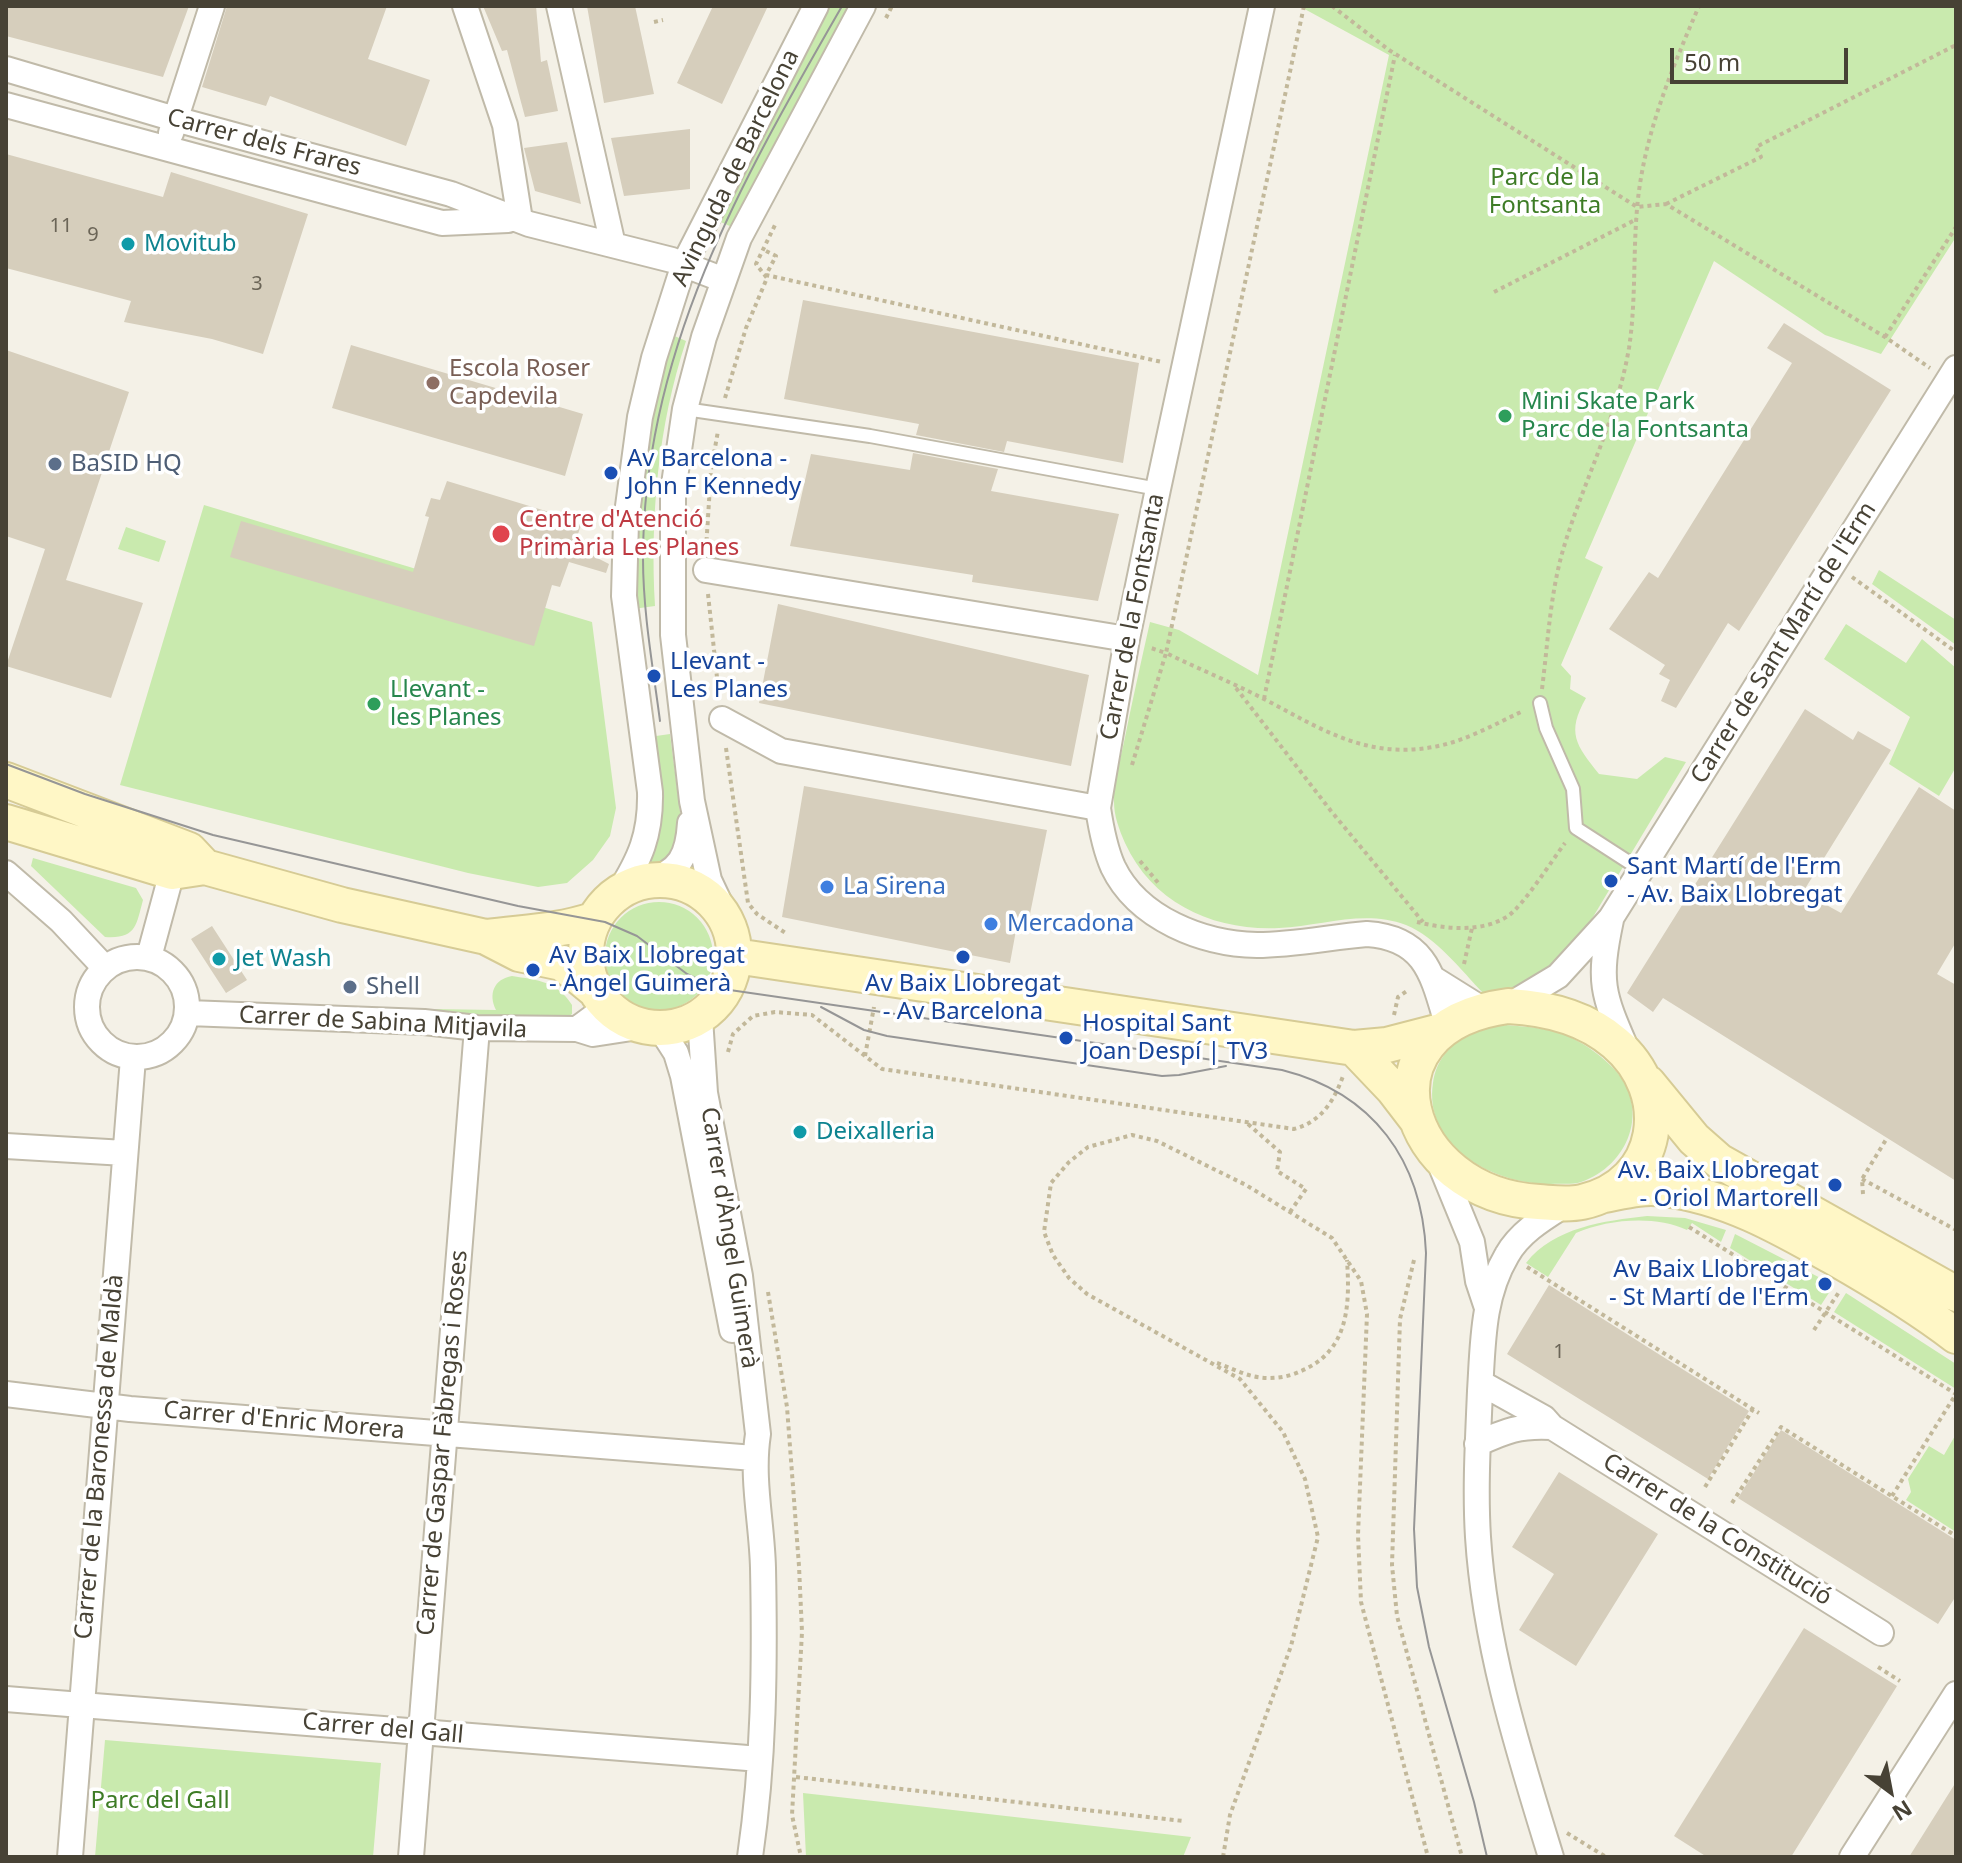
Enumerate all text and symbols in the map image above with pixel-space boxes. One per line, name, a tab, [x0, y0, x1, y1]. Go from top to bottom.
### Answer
scale bar	[1674, 32, 1852, 82]
street label: Avinguda de Barcelona	[666, 45, 806, 291]
text: 50 m	[1684, 45, 1740, 78]
street label: Carrer dels Frares	[164, 103, 364, 183]
park label: Parc de la Fontsanta	[1489, 164, 1601, 220]
house number: 11	[50, 214, 72, 238]
house number: 9	[87, 223, 99, 247]
place label: Movitub	[144, 230, 236, 258]
marker: Movitub	[119, 235, 137, 253]
house number: 3	[251, 272, 263, 296]
place label: Escola Roser Capdevila	[449, 355, 590, 411]
marker: Escola Roser Capdevila	[424, 374, 442, 392]
place label: Mini Skate Park Parc de la Fontsanta	[1521, 388, 1749, 444]
marker: Mini Skate Park Parc de la Fontsanta	[1496, 407, 1514, 425]
place label: Av Barcelona - John F Kennedy	[627, 445, 801, 501]
place label: BaSID HQ	[71, 450, 182, 478]
marker: BaSID HQ	[46, 455, 64, 473]
marker: Av Barcelona - John F Kennedy	[602, 464, 620, 482]
street label: Carrer de la Fontsanta	[1095, 491, 1171, 743]
street label: Carrer de Sant Martí de l'Erm	[1685, 497, 1883, 789]
place label: Centre d'Atenció Primària Les Planes	[519, 506, 739, 562]
marker: Centre d'Atenció Primària Les Planes	[490, 523, 512, 545]
place label: Llevant - Les Planes	[670, 648, 788, 704]
marker: Llevant - Les Planes	[645, 667, 663, 685]
place label: Llevant - les Planes	[390, 676, 502, 732]
marker: Llevant - les Planes	[365, 695, 383, 713]
place label: Sant Martí de l'Erm - Av. Baix Llobregat	[1627, 853, 1842, 909]
marker: Sant Martí de l'Erm - Av. Baix Llobregat	[1602, 872, 1620, 890]
place label: La Sirena	[843, 873, 946, 901]
marker: La Sirena	[818, 878, 836, 896]
place label: Mercadona	[1007, 910, 1134, 938]
marker: Mercadona	[982, 915, 1000, 933]
place label: Av Baix Llobregat - Àngel Guimerà	[549, 942, 745, 998]
place label: Jet Wash	[235, 945, 332, 973]
marker: Av Baix Llobregat - Av Barcelona	[954, 948, 972, 966]
marker: Jet Wash	[210, 950, 228, 968]
marker: Av Baix Llobregat - Àngel Guimerà	[524, 961, 542, 979]
place label: Av Baix Llobregat - Av Barcelona	[865, 970, 1061, 1026]
place label: Shell	[366, 973, 420, 1001]
marker: Shell	[341, 978, 359, 996]
street label: Carrer de Sabina Mitjavila	[238, 1001, 528, 1045]
place label: Hospital Sant Joan Despí | TV3	[1082, 1010, 1268, 1066]
marker: Hospital Sant Joan Despí | TV3	[1057, 1029, 1075, 1047]
street label: Carrer d'Àngel Guimerà	[694, 1105, 764, 1371]
place label: Deixalleria	[816, 1118, 935, 1146]
marker: Deixalleria	[791, 1123, 809, 1141]
place label: Av. Baix Llobregat - Oriol Martorell	[1618, 1157, 1819, 1213]
marker: Av. Baix Llobregat - Oriol Martorell	[1826, 1176, 1844, 1194]
street label: Carrer de Gaspar Fàbregas i Roses	[412, 1249, 474, 1637]
place label: Av Baix Llobregat - St Martí de l'Erm	[1609, 1256, 1809, 1312]
street label: Carrer de la Baronessa de Maldà	[70, 1273, 130, 1641]
marker: Av Baix Llobregat - St Martí de l'Erm	[1816, 1275, 1834, 1293]
house number: 1	[1553, 1340, 1565, 1364]
street label: Carrer d'Enric Morera	[162, 1396, 406, 1446]
street label: Carrer de la Constitució	[1597, 1448, 1837, 1612]
street label: Carrer del Gall	[301, 1708, 465, 1750]
north arrow	[1850, 1751, 1930, 1831]
park label: Parc del Gall	[90, 1787, 230, 1815]
text: N	[1887, 1794, 1918, 1829]

